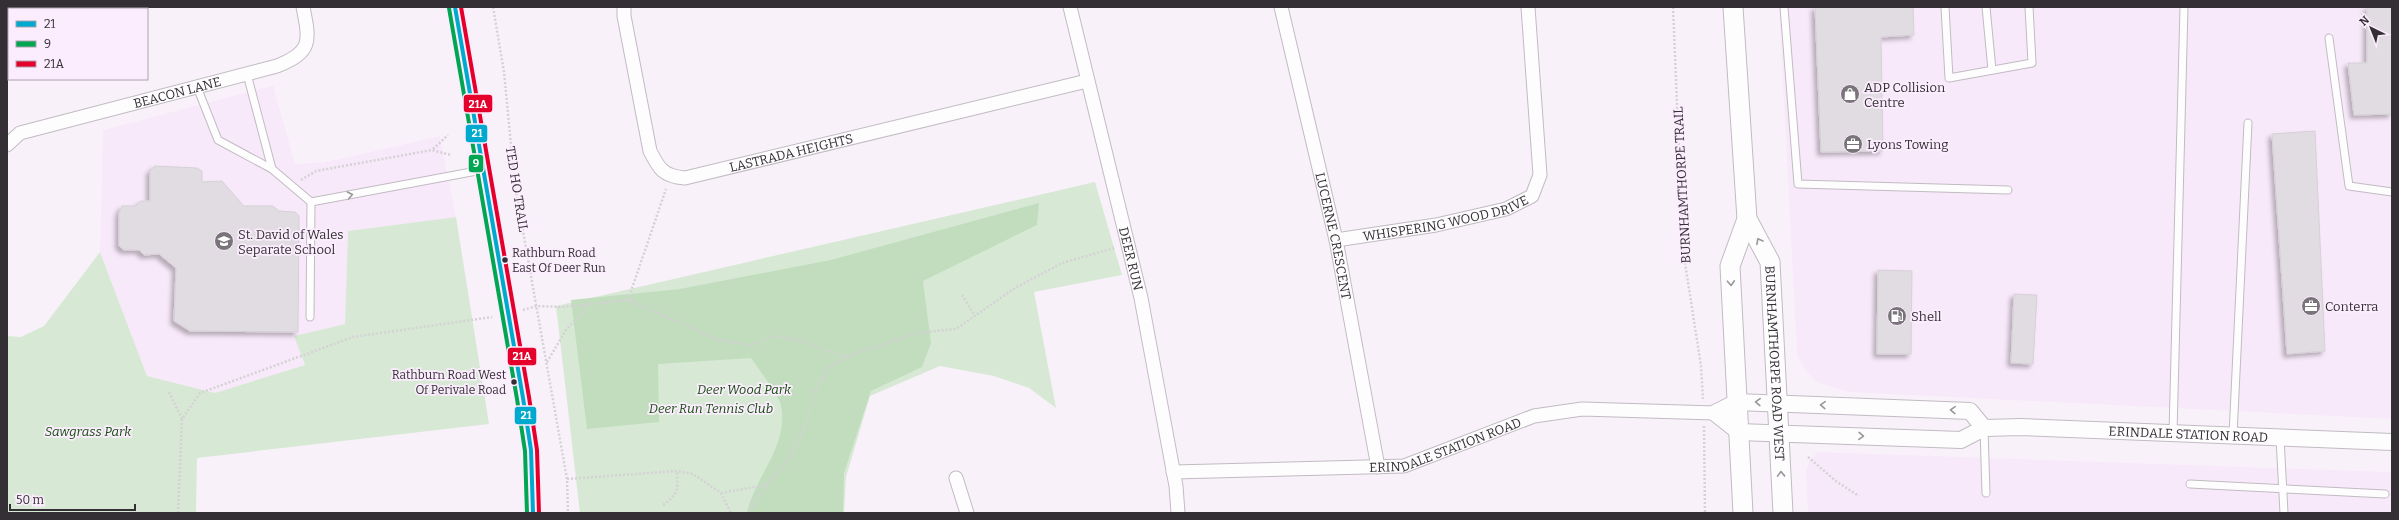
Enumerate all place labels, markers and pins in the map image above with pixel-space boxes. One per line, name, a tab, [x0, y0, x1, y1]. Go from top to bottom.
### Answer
place label: ADP Collision Centre	[1864, 80, 1946, 110]
shop icon: ADP Collision Centre	[1839, 83, 1861, 105]
office icon: Lyons Towing	[1842, 133, 1864, 155]
place label: Lyons Towing	[1867, 137, 1949, 152]
place label: St. David of Wales Separate School	[238, 227, 343, 257]
school or university icon: St. David of Wales Separate School	[213, 230, 235, 252]
place label: Rathburn Road East Of Deer Run	[512, 246, 606, 275]
marker: Rathburn Road East Of Deer Run	[500, 255, 510, 265]
office icon: Conterra	[2300, 295, 2322, 317]
place label: Conterra	[2325, 299, 2378, 314]
fuel station icon: Shell	[1886, 305, 1908, 327]
place label: Shell	[1911, 309, 1942, 324]
place label: Rathburn Road West Of Perivale Road	[392, 368, 507, 397]
marker: Rathburn Road West Of Perivale Road	[509, 377, 519, 387]

